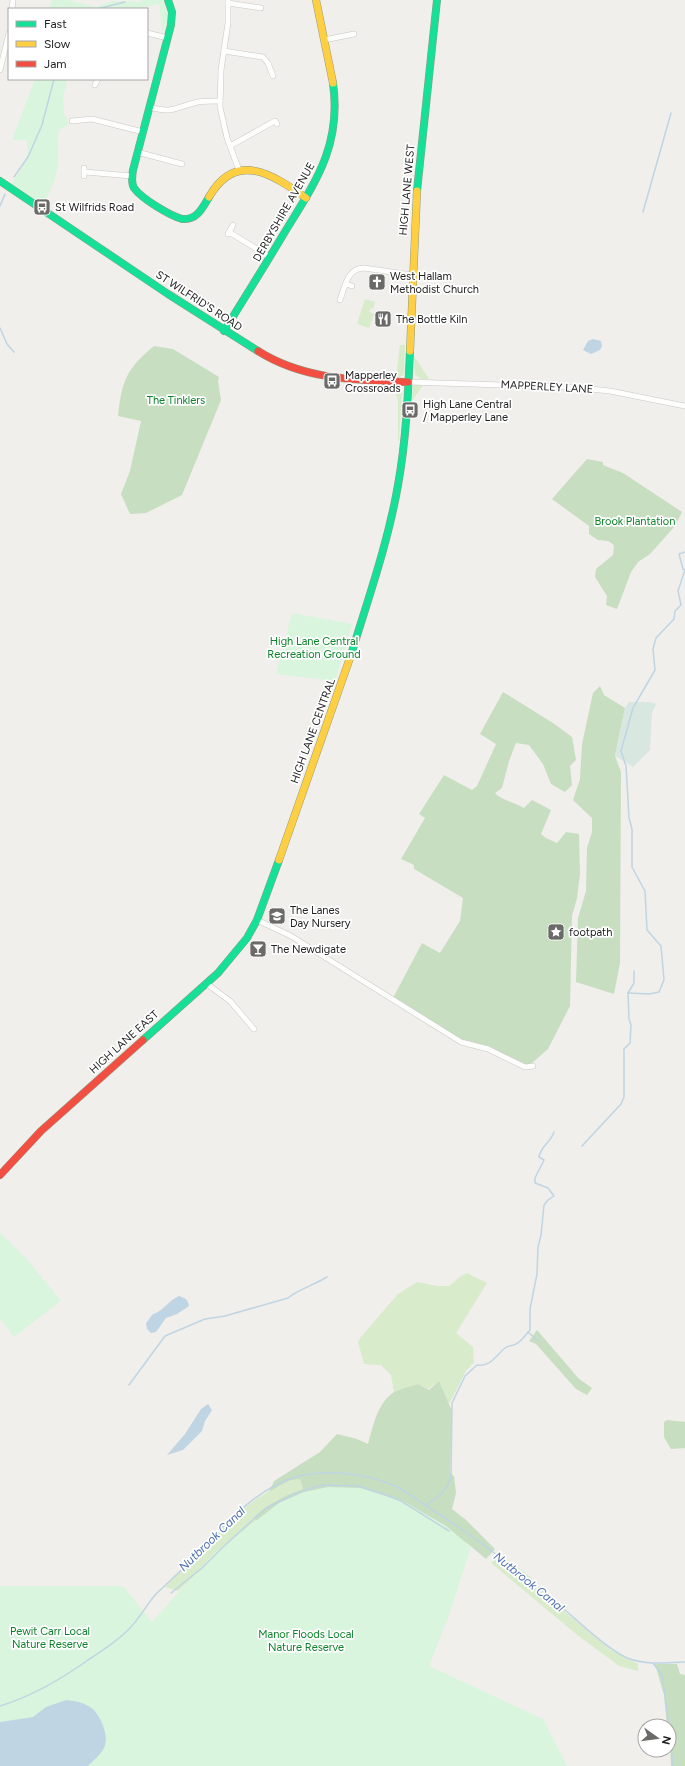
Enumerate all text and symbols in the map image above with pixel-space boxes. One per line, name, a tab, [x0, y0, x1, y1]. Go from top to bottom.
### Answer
legend	[8, 8, 148, 80]
text: Fast	[44, 17, 67, 31]
text: Slow	[44, 37, 71, 51]
text: Jam	[44, 57, 67, 71]
street label: HIGH LANE WEST	[397, 144, 417, 236]
street label: DERBYSHIRE AVENUE	[250, 160, 318, 264]
bus stop icon: St Wilfrids Road	[32, 197, 52, 217]
place label: St Wilfrids Road	[55, 201, 134, 214]
street label: ST WILFRID'S ROAD	[153, 268, 245, 334]
place label: West Hallam Methodist Church	[390, 270, 479, 296]
church icon: West Hallam Methodist Church	[367, 272, 387, 292]
restaurant icon: The Bottle Kiln	[373, 309, 393, 329]
place label: The Bottle Kiln	[396, 313, 467, 326]
place label: Mapperley Crossroads	[345, 369, 401, 395]
bus stop icon: Mapperley Crossroads	[322, 371, 342, 391]
street label: MAPPERLEY LANE	[500, 378, 594, 396]
park label: The Tinklers	[147, 394, 205, 407]
place label: High Lane Central / Mapperley Lane	[423, 398, 511, 424]
bus stop icon: High Lane Central / Mapperley Lane	[400, 400, 420, 420]
park label: Brook Plantation	[595, 515, 675, 528]
park label: High Lane Central Recreation Ground	[267, 635, 361, 661]
street label: HIGH LANE CENTRAL	[288, 677, 338, 785]
place label: The Lanes Day Nursery	[290, 904, 351, 930]
school or university icon: The Lanes Day Nursery	[267, 906, 287, 926]
place icon: footpath	[546, 922, 566, 942]
place label: footpath	[569, 926, 612, 939]
bar icon: The Newdigate	[248, 939, 268, 959]
place label: The Newdigate	[271, 943, 346, 956]
street label: HIGH LANE EAST	[87, 1008, 161, 1076]
water label: Nutbrook Canal	[176, 1504, 248, 1574]
water label: Nutbrook Canal	[491, 1549, 567, 1615]
park label: Pewit Carr Local Nature Reserve	[10, 1625, 90, 1651]
park label: Manor Floods Local Nature Reserve	[258, 1628, 354, 1654]
north arrow	[637, 1718, 677, 1758]
text: N	[659, 1735, 674, 1746]

